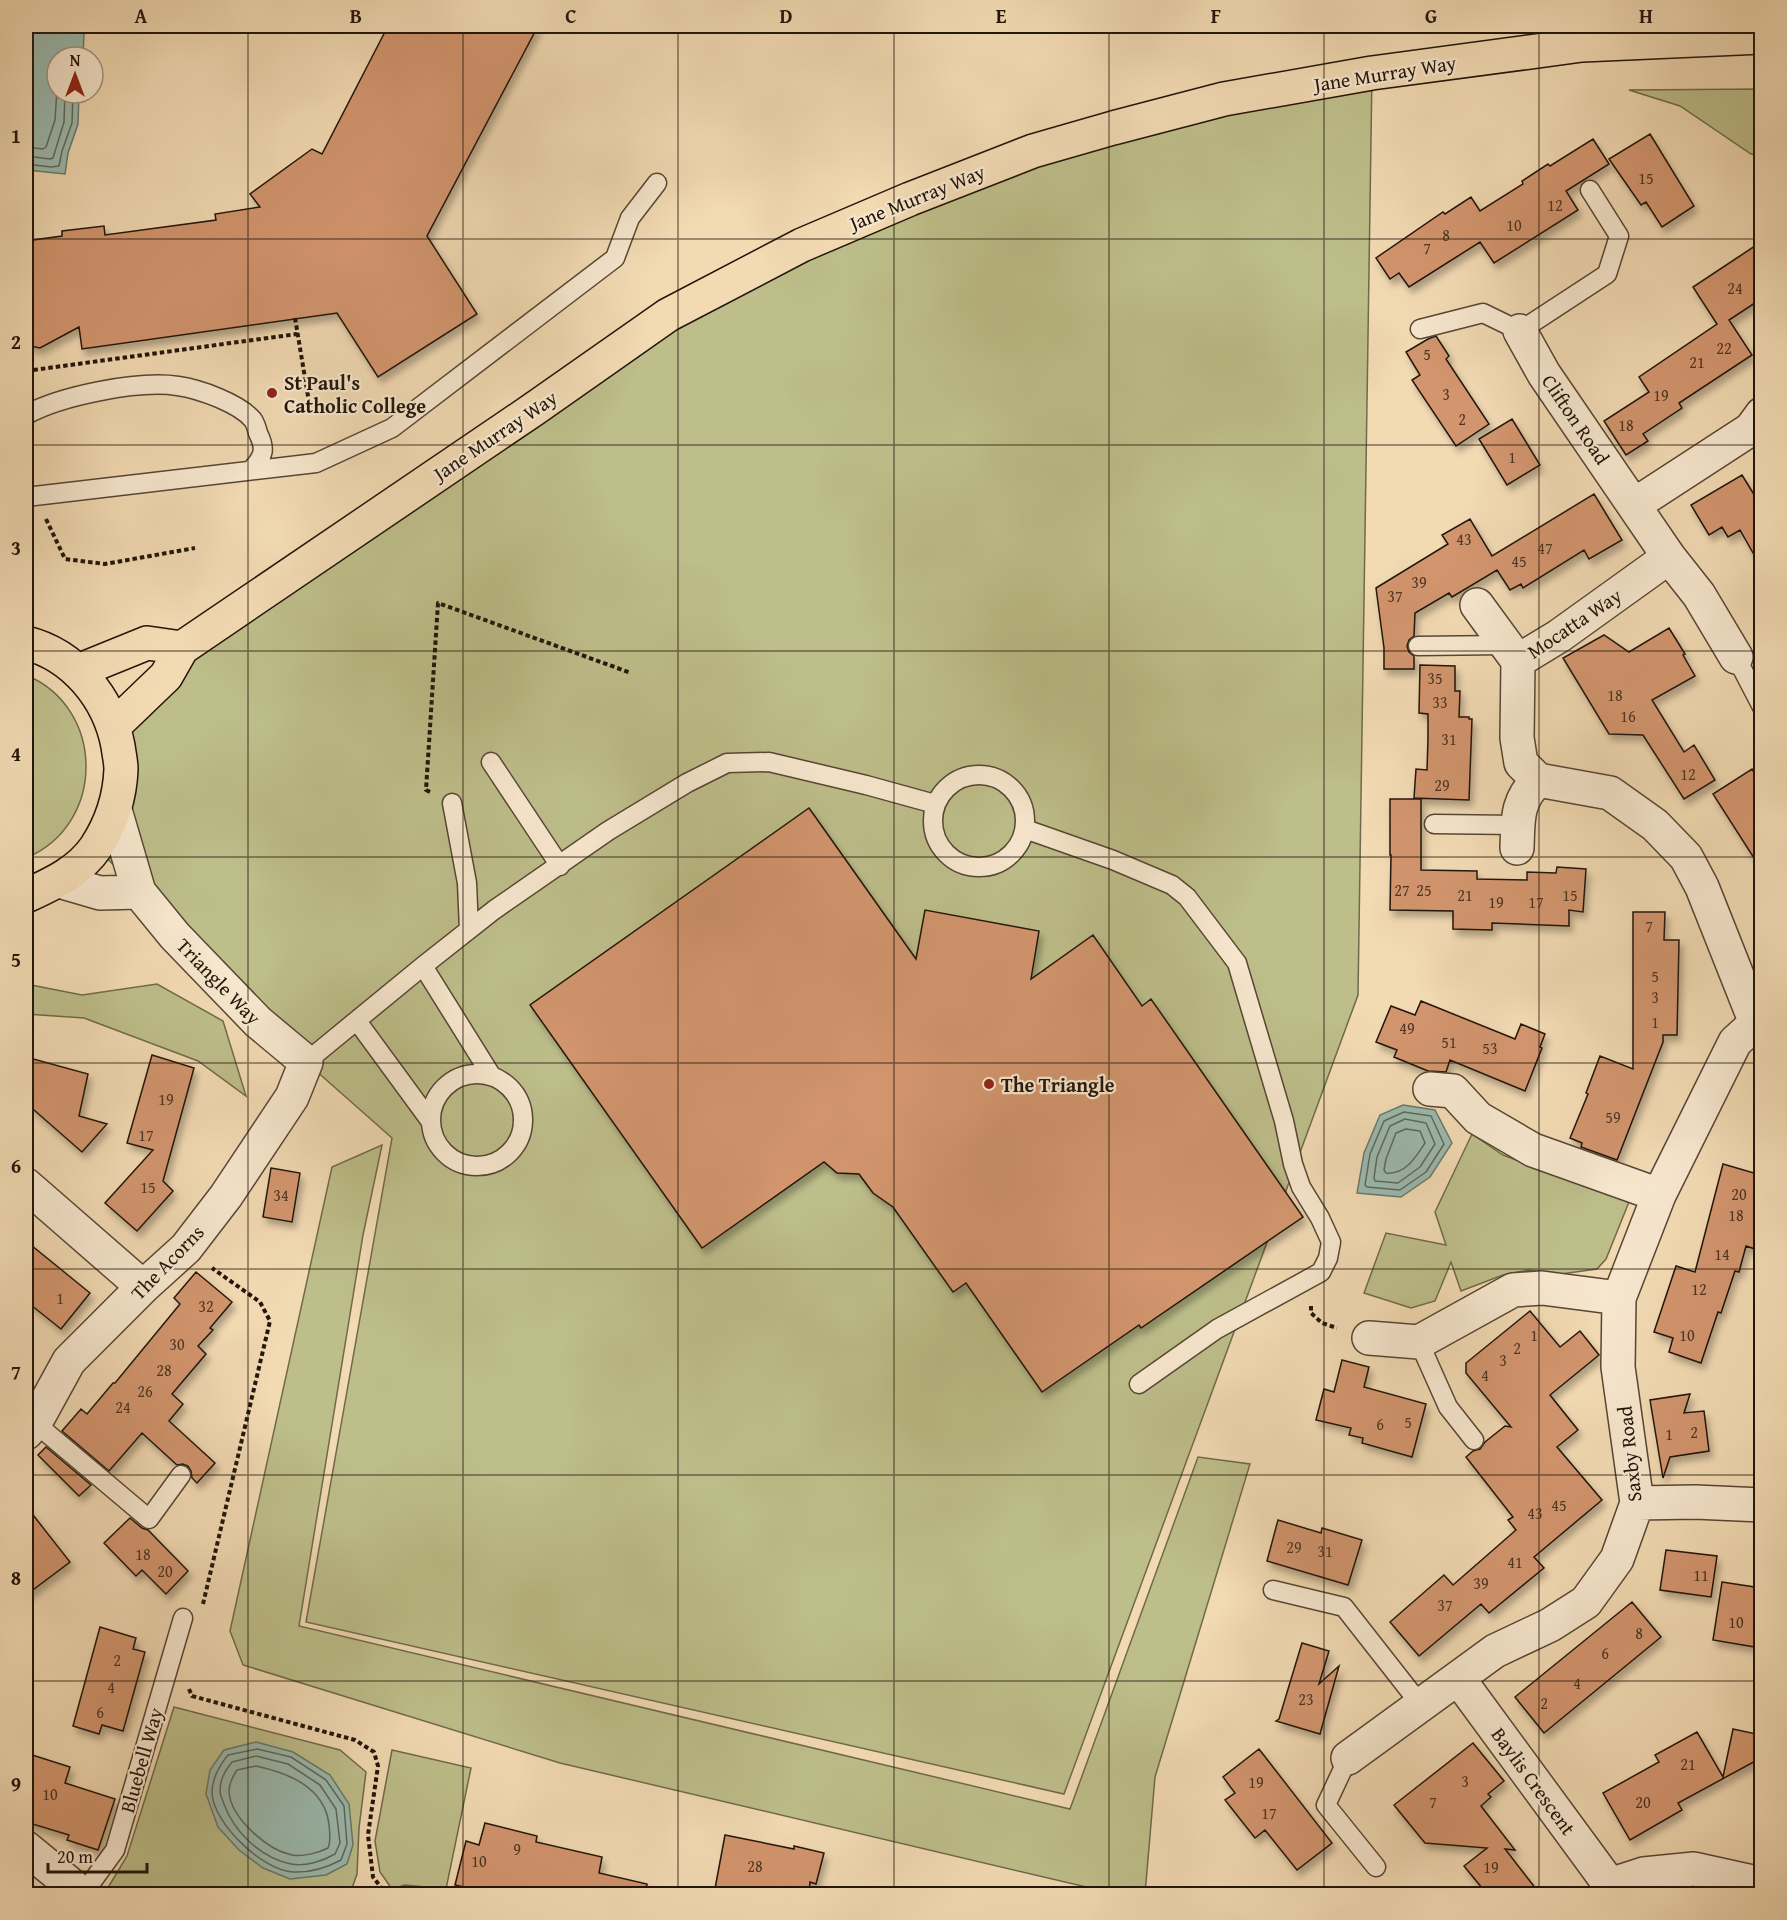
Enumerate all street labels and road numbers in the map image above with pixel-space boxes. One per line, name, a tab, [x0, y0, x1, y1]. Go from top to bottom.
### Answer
street label: Jane Murray Way	[1309, 47, 1458, 99]
street label: Jane Murray Way	[842, 157, 989, 238]
street label: Clifton Road	[1535, 368, 1617, 470]
street label: Jane Murray Way	[425, 383, 563, 489]
street label: Mocatta Way	[1521, 581, 1627, 665]
street label: Triangle Way	[170, 931, 268, 1031]
street label: The Acorns	[124, 1218, 210, 1306]
street label: Saxby Road	[1610, 1404, 1648, 1503]
street label: Bluebell Way	[112, 1704, 170, 1816]
street label: Baylis Crescent	[1485, 1721, 1583, 1841]

